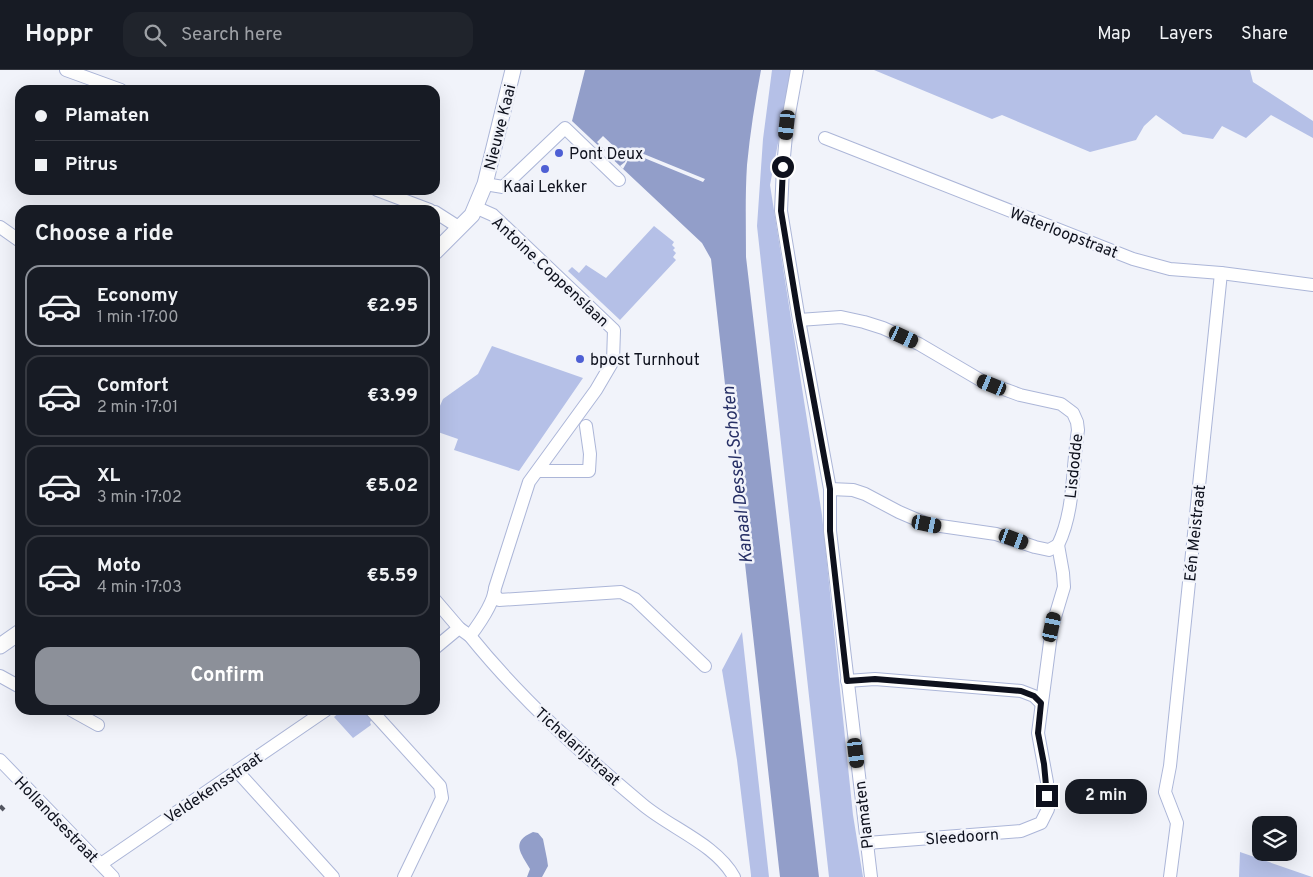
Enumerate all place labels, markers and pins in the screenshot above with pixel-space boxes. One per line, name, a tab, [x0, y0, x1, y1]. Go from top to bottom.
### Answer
place label: Pont Deux	[569, 145, 643, 165]
marker: Pont Deux	[553, 147, 565, 159]
marker: Kaai Lekker	[539, 163, 551, 175]
place label: Kaai Lekker	[503, 178, 587, 198]
place label: bpost Turnhout	[590, 351, 700, 371]
marker: bpost Turnhout	[574, 353, 586, 365]

